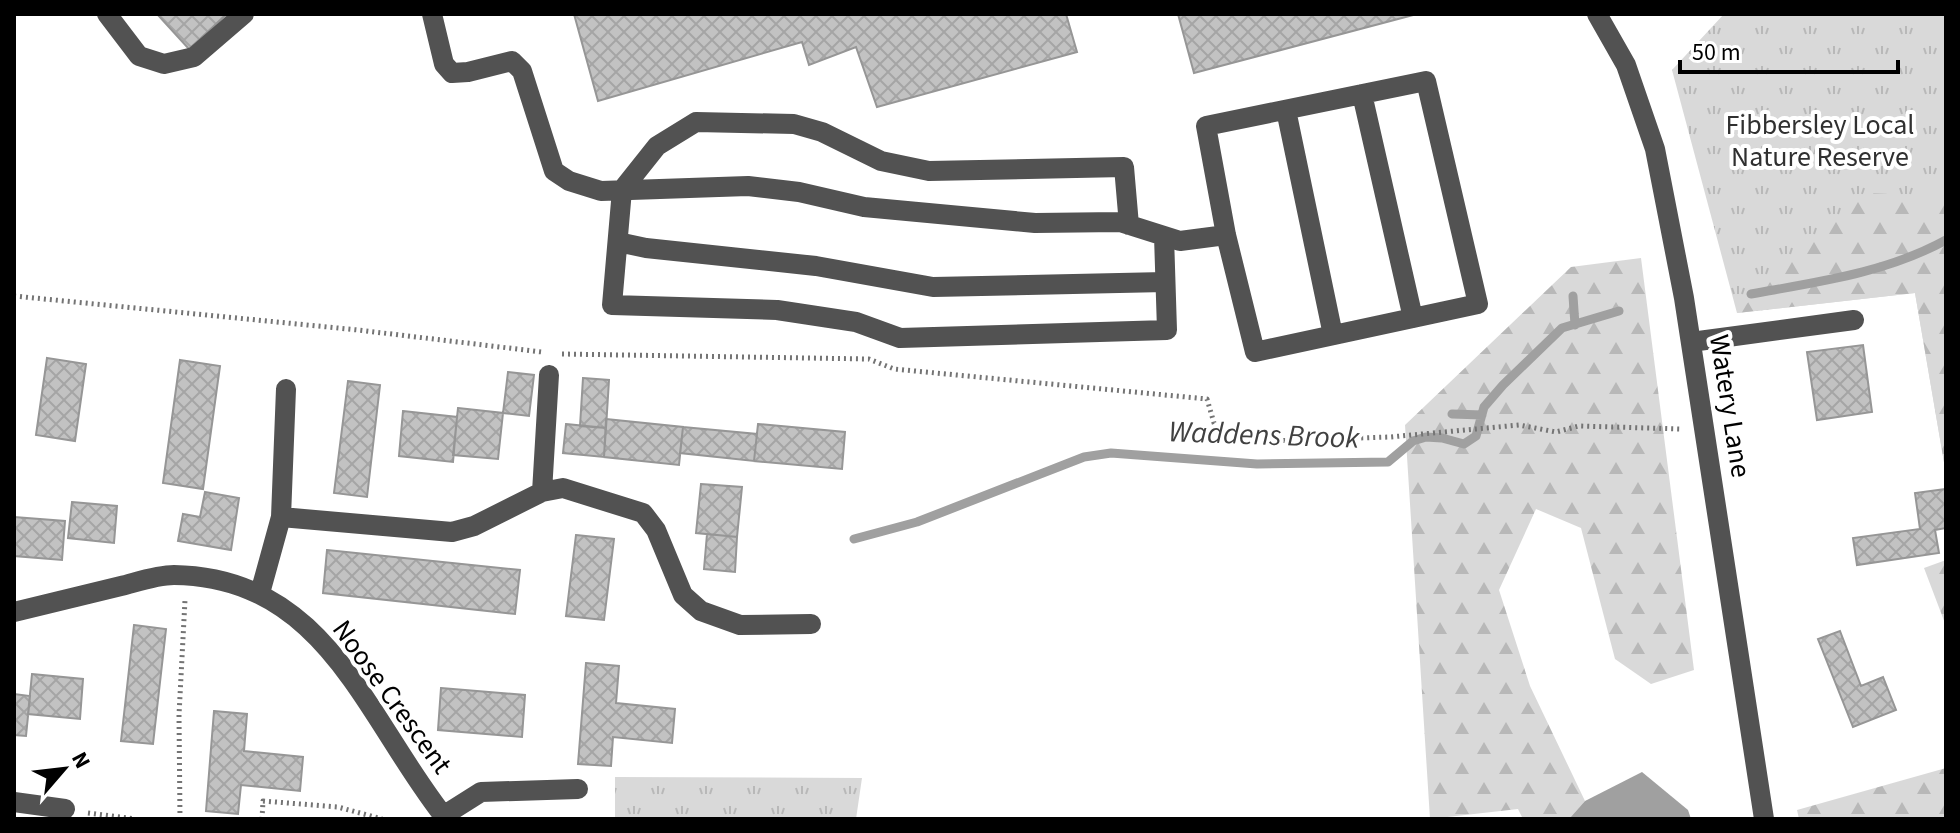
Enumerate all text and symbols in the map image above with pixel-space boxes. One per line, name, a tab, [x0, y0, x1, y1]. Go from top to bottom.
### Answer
scale bar	[1680, 24, 1898, 74]
text: 50 m	[1692, 35, 1741, 70]
park label: Fibbersley Local Nature Reserve	[1726, 105, 1914, 177]
street label: Watery Lane	[1699, 332, 1761, 480]
water label: Waddens Brook	[1168, 410, 1361, 460]
street label: Noose Crescent	[322, 612, 462, 783]
north arrow	[24, 729, 104, 809]
text: N	[63, 746, 98, 774]

